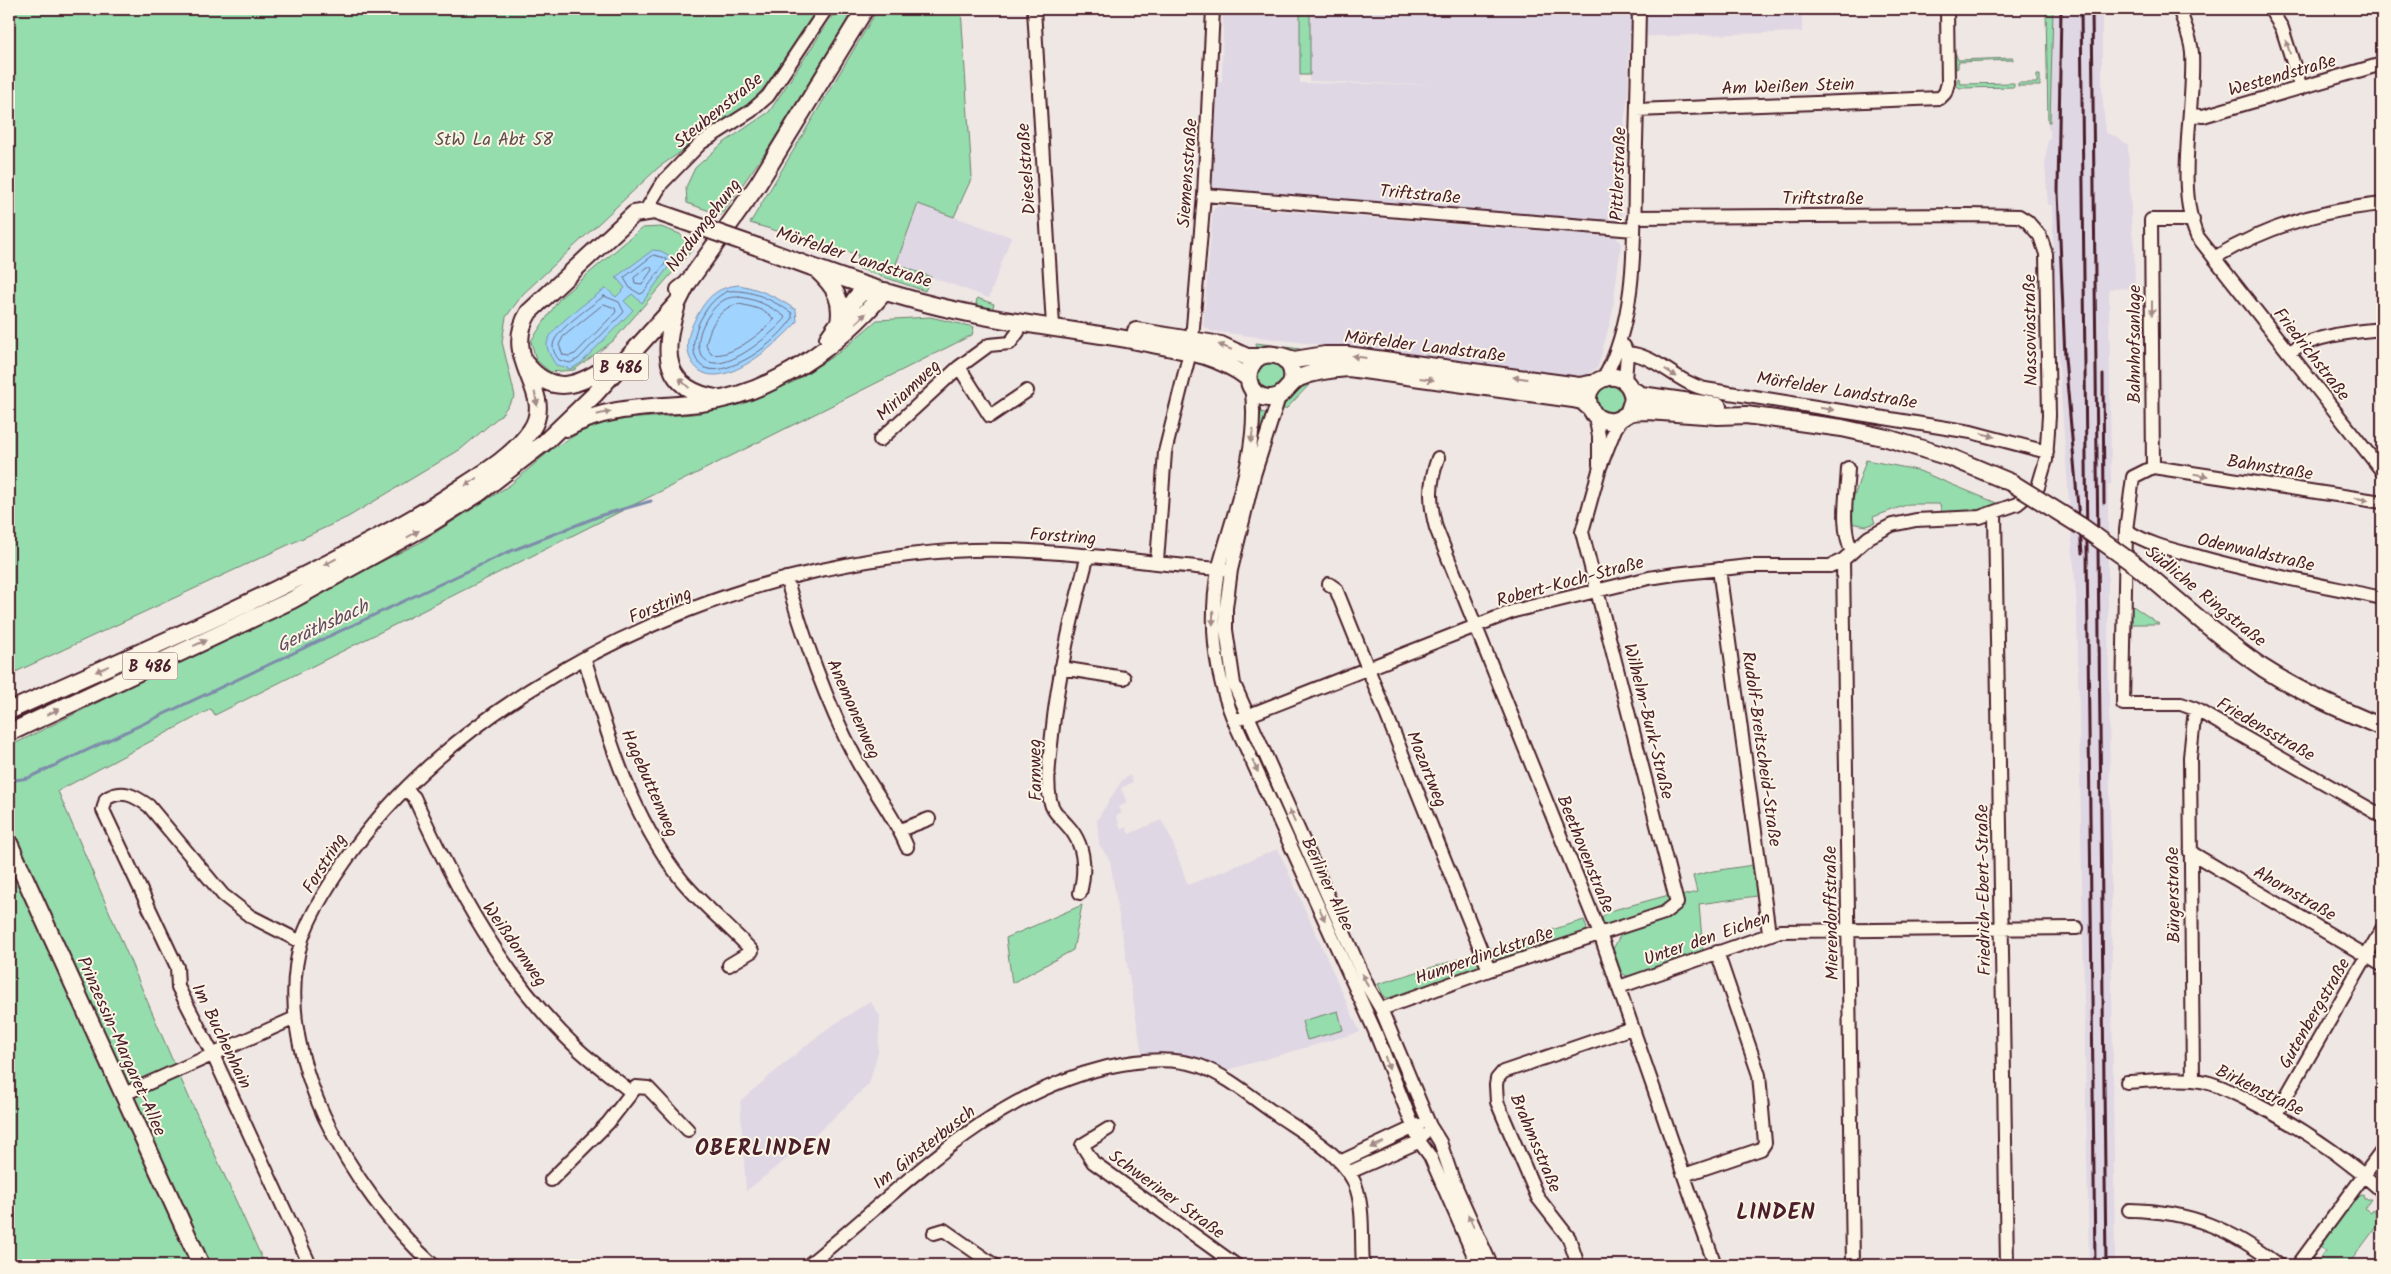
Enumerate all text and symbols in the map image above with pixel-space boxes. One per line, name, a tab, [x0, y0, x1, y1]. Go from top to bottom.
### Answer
one-way arrow	[2283, 40, 2291, 55]
street label: Westendstraße	[2225, 47, 2340, 106]
street label: Steubenstraße	[668, 66, 770, 156]
street label: Am Weißen Stein	[1721, 71, 1855, 104]
street label: Siemensstraße	[1170, 118, 1207, 229]
street label: Dieselstraße	[1010, 122, 1045, 216]
park label: StW La Abt 58	[435, 126, 553, 155]
street label: Pittlerstraße	[1603, 127, 1636, 222]
street label: Nordumgehung	[659, 173, 749, 279]
street label: Triftstraße	[1378, 178, 1462, 213]
street label: Triftstraße	[1782, 185, 1864, 214]
street label: Mörfelder Landstraße	[772, 220, 935, 297]
street label: Nassoviastraße	[2016, 274, 2047, 386]
street label: Bahnhofsanlage	[2121, 285, 2150, 403]
one-way arrow	[2148, 300, 2156, 316]
street label: Friedrichstraße	[2265, 302, 2357, 408]
one-way arrow	[854, 312, 866, 324]
street label: Mörfelder Landstraße	[1342, 323, 1507, 372]
one-way arrow	[1218, 343, 1232, 351]
street label: Miriamweg	[870, 353, 948, 429]
one-way arrow	[1351, 353, 1367, 361]
road number: B 486	[594, 354, 648, 381]
street label: Mörfelder Landstraße	[1754, 364, 1919, 419]
one-way arrow	[1664, 368, 1677, 377]
one-way arrow	[1512, 374, 1528, 382]
one-way arrow	[1419, 375, 1435, 383]
one-way arrow	[677, 378, 690, 389]
one-way arrow	[533, 391, 541, 407]
one-way arrow	[1820, 405, 1836, 413]
one-way arrow	[596, 409, 611, 417]
one-way arrow	[1248, 428, 1256, 444]
one-way arrow	[1980, 432, 1995, 440]
street label: Bahnstraße	[2225, 447, 2315, 490]
one-way arrow	[2193, 471, 2209, 479]
one-way arrow	[464, 477, 478, 486]
one-way arrow	[2354, 495, 2370, 503]
street label: Forstring	[1029, 521, 1097, 554]
street label: Odenwaldstraße	[2194, 526, 2317, 581]
one-way arrow	[406, 530, 419, 539]
street label: Südliche Ringstraße	[2138, 539, 2272, 655]
street label: Robert-Koch-Straße	[1493, 549, 1647, 616]
one-way arrow	[323, 558, 337, 566]
street label: Forstring	[624, 580, 697, 633]
water label: Geräthsbach	[272, 592, 375, 661]
one-way arrow	[1209, 610, 1217, 626]
one-way arrow	[193, 639, 207, 647]
street label: Wilhelm-Burk-Straße	[1614, 640, 1681, 802]
street label: Rudolf-Breitscheid-Straße	[1732, 650, 1789, 849]
road number: B 486	[122, 652, 178, 679]
street label: Anemonenweg	[818, 655, 888, 764]
one-way arrow	[95, 665, 109, 673]
street label: Friedensstraße	[2210, 690, 2320, 770]
one-way arrow	[46, 708, 60, 716]
street label: Hagebuttenweg	[612, 725, 685, 842]
street label: Mozartweg	[1397, 727, 1454, 812]
street label: Farnweg	[1021, 739, 1052, 801]
one-way arrow	[1251, 759, 1259, 773]
street label: Beethovenstraße	[1548, 791, 1622, 918]
street label: Friedrich-Ebert-Straße	[1969, 804, 2000, 976]
one-way arrow	[1288, 809, 1296, 823]
street label: Forstring	[295, 828, 355, 900]
street label: Berliner Allee	[1292, 833, 1361, 937]
street label: Mierendorffstraße	[1817, 845, 1848, 980]
street label: Bürgerstraße	[2159, 847, 2190, 943]
street label: Ahornstraße	[2247, 859, 2341, 930]
street label: Weißdornweg	[474, 896, 554, 994]
street label: Unter den Eichen	[1640, 904, 1775, 975]
one-way arrow	[1319, 907, 1327, 921]
street label: Humperdinckstraße	[1411, 919, 1558, 994]
street label: Prinzessin-Margaret-Allee	[68, 952, 173, 1141]
street label: Gutenbergstraße	[2272, 953, 2359, 1075]
one-way arrow	[1361, 973, 1369, 987]
street label: Im Buchenhain	[183, 979, 259, 1095]
one-way arrow	[1384, 1055, 1391, 1070]
street label: Birkenstraße	[2210, 1057, 2309, 1125]
street label: Brahmsstraße	[1501, 1090, 1569, 1198]
street label: Im Ginsterbusch	[867, 1099, 983, 1198]
district label: OBERLINDEN	[695, 1132, 831, 1167]
one-way arrow	[1370, 1141, 1384, 1149]
street label: Schweriner Straße	[1102, 1143, 1231, 1248]
district label: LINDEN	[1736, 1196, 1816, 1231]
one-way arrow	[1467, 1214, 1475, 1228]

